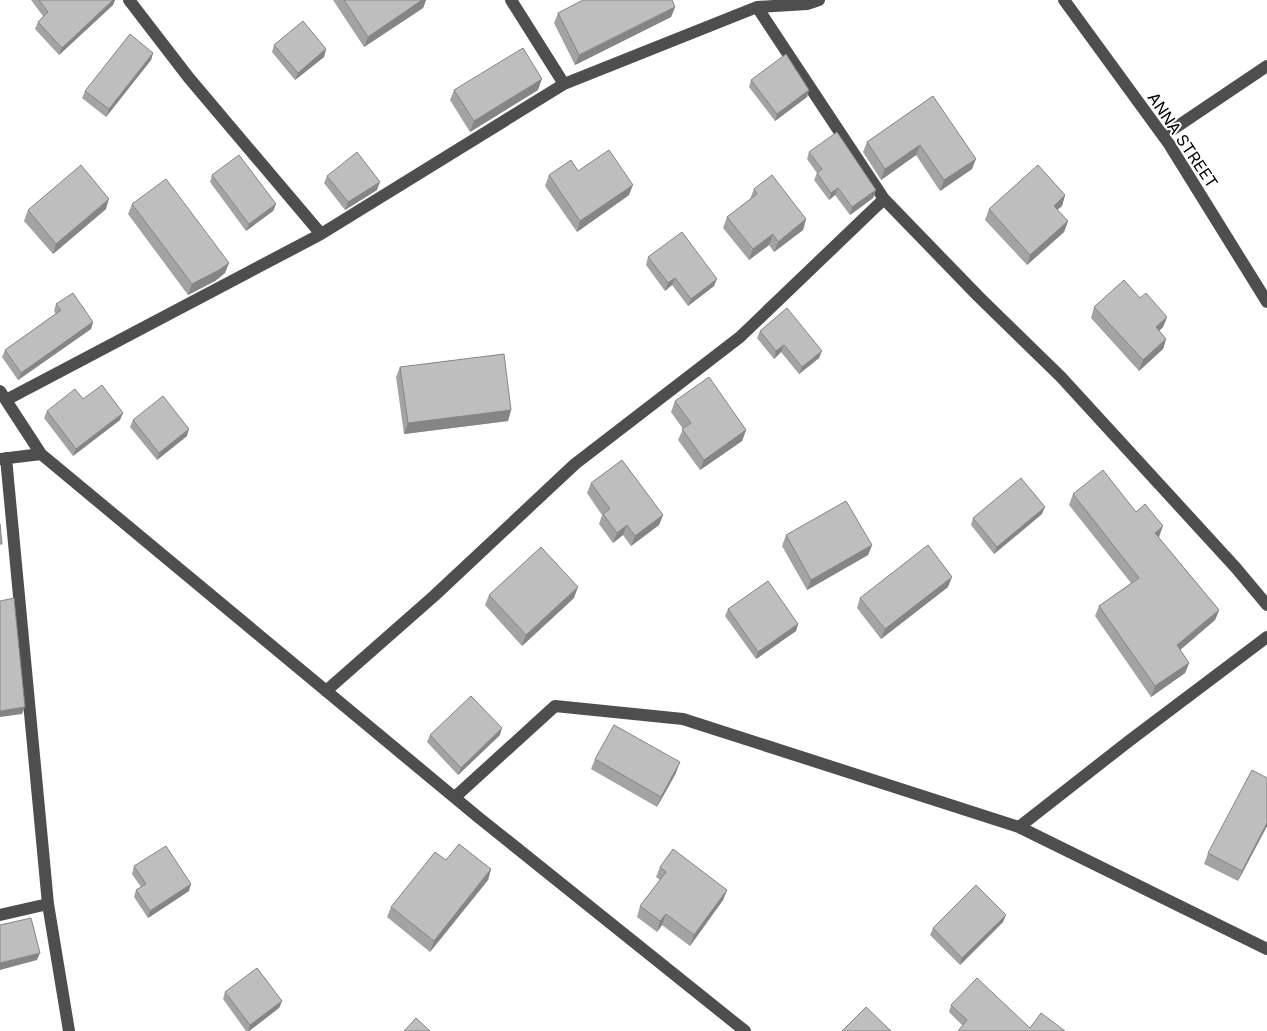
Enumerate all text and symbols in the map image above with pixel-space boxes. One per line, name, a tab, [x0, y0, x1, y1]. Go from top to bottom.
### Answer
street label: ANNA STREET	[1144, 88, 1222, 192]

